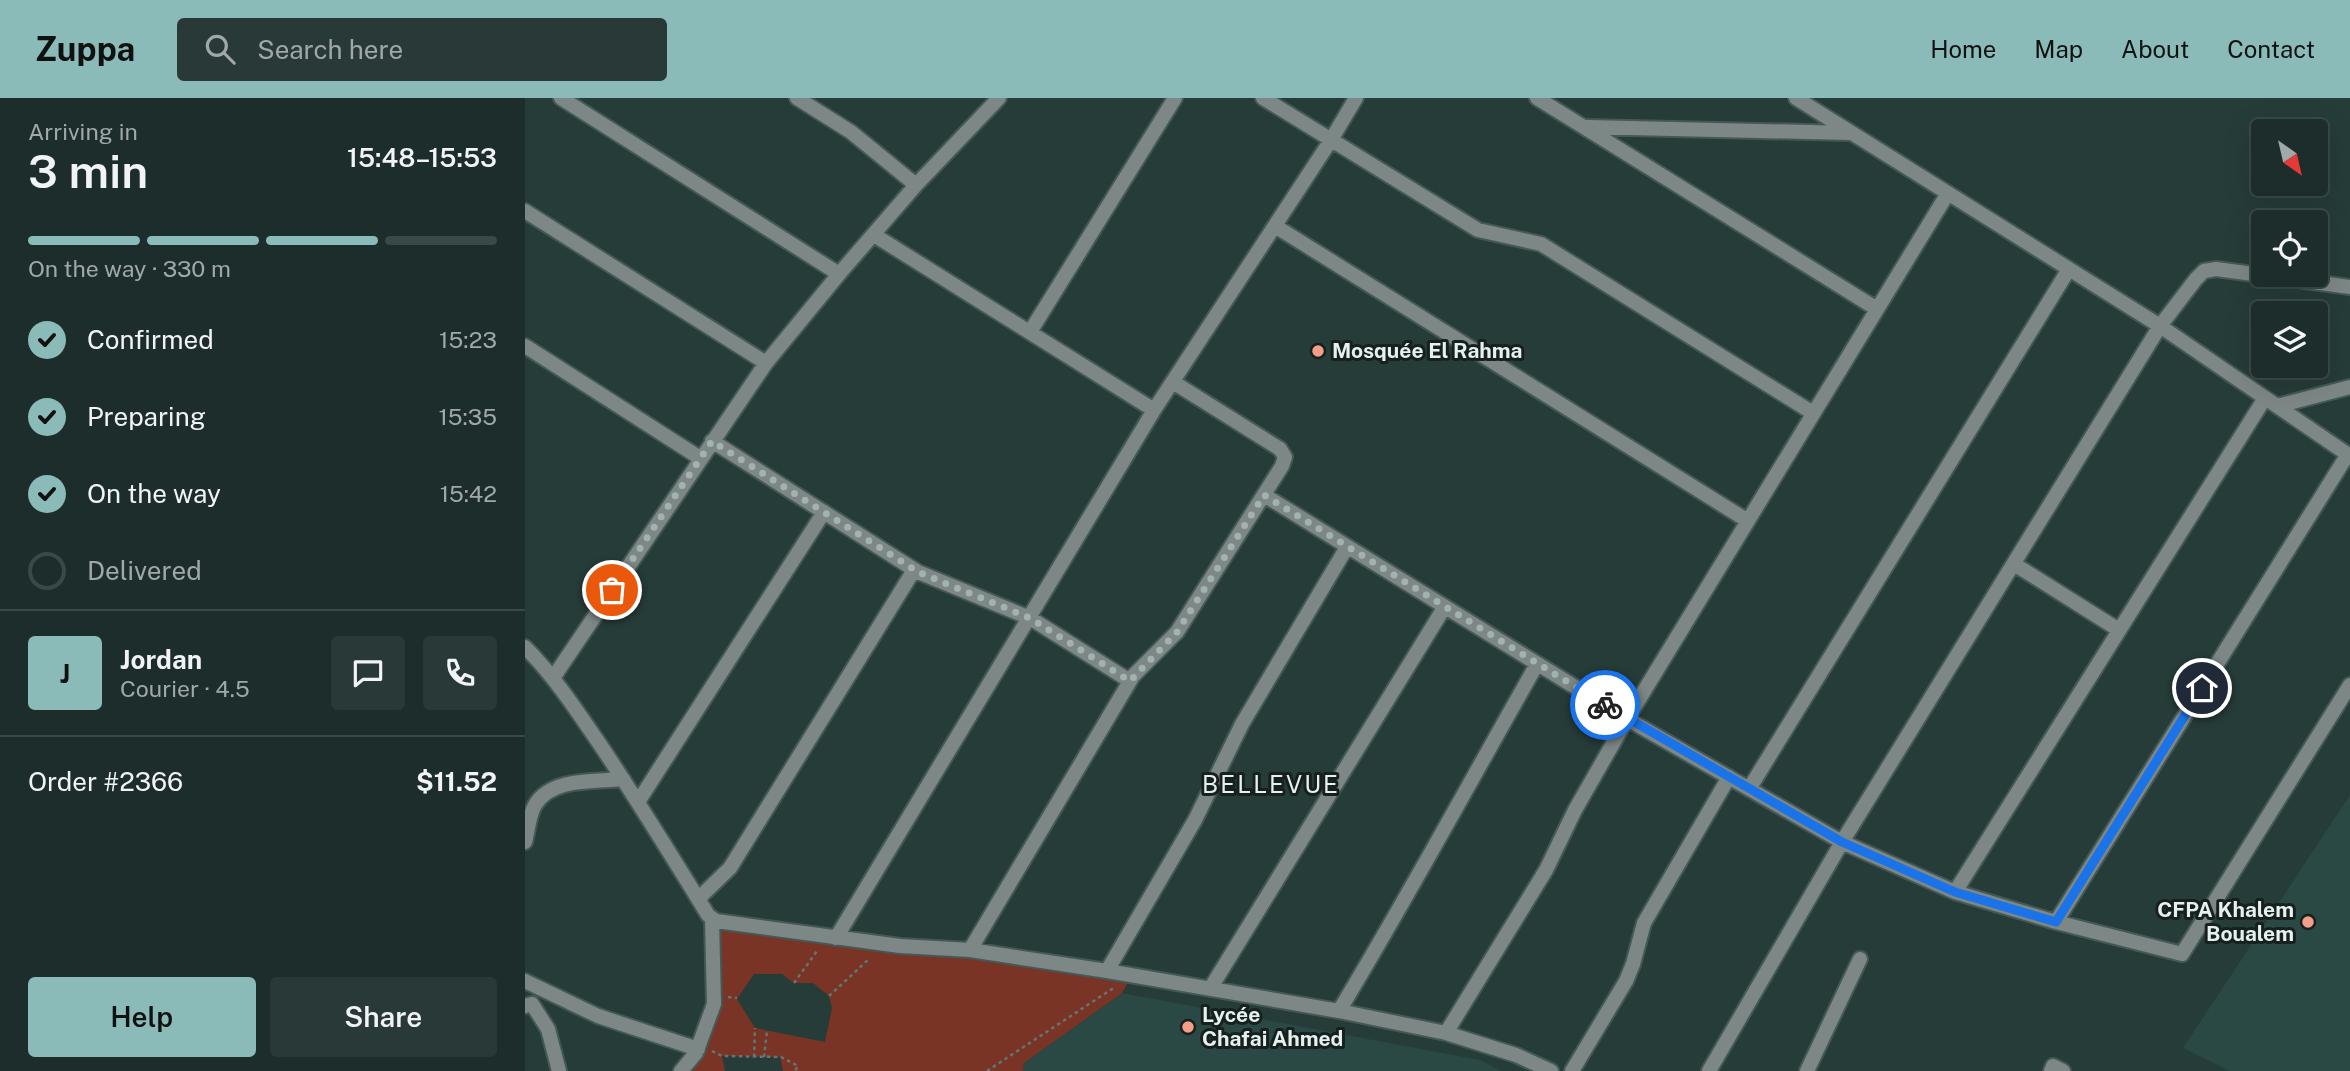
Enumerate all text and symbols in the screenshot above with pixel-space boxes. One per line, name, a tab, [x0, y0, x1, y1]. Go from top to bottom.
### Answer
search box	[177, 18, 667, 81]
text: Zuppa	[35, 30, 135, 68]
icon: search	[201, 30, 239, 68]
text: Search here	[257, 34, 403, 65]
text: Home	[1930, 35, 1996, 63]
text: Map	[2034, 35, 2083, 63]
text: About	[2121, 35, 2189, 63]
text: Contact	[2227, 35, 2315, 63]
text: Arriving in	[28, 118, 138, 145]
north arrow	[2251, 119, 2327, 196]
map controls	[2251, 119, 2328, 378]
text: 15:48–15:53	[347, 142, 497, 173]
text: 3 min	[28, 144, 148, 198]
button: locate	[2251, 210, 2328, 287]
text: On the way · 330 m	[28, 255, 231, 282]
button: layers	[2251, 301, 2328, 378]
icon: check	[28, 321, 66, 359]
text: Confirmed	[87, 324, 214, 355]
text: 15:23	[439, 326, 497, 353]
place label: Mosquée El Rahma	[1332, 338, 1522, 363]
marker: Mosquée El Rahma	[1310, 343, 1326, 359]
icon: check	[28, 398, 66, 436]
text: Preparing	[87, 401, 206, 432]
text: 15:35	[439, 403, 497, 430]
icon: check	[28, 475, 66, 513]
text: On the way	[87, 478, 221, 509]
text: 15:42	[440, 480, 497, 507]
text: Delivered	[87, 555, 202, 586]
pin	[582, 560, 642, 620]
icon: bag	[593, 571, 631, 609]
button: chat	[331, 636, 405, 710]
button: phone	[423, 636, 497, 710]
text: Jordan	[120, 644, 202, 675]
text: J	[60, 658, 70, 689]
pin	[2172, 658, 2232, 718]
icon: home	[2183, 669, 2221, 707]
courier	[1570, 670, 1640, 740]
text: Courier · 4.5	[120, 675, 250, 702]
icon: bike	[1586, 686, 1624, 724]
text: Order #2366	[28, 766, 183, 797]
text: $11.52	[416, 766, 497, 797]
district label: BELLEVUE	[1202, 770, 1340, 798]
place label: CFPA Khalem Boualem	[2157, 897, 2294, 946]
marker: CFPA Khalem Boualem	[2300, 914, 2316, 930]
button: Help	[28, 977, 256, 1057]
button: Share	[270, 977, 497, 1057]
place label: Lycée Chafai Ahmed	[1202, 1002, 1343, 1051]
marker: Lycée Chafai Ahmed	[1180, 1019, 1196, 1035]

